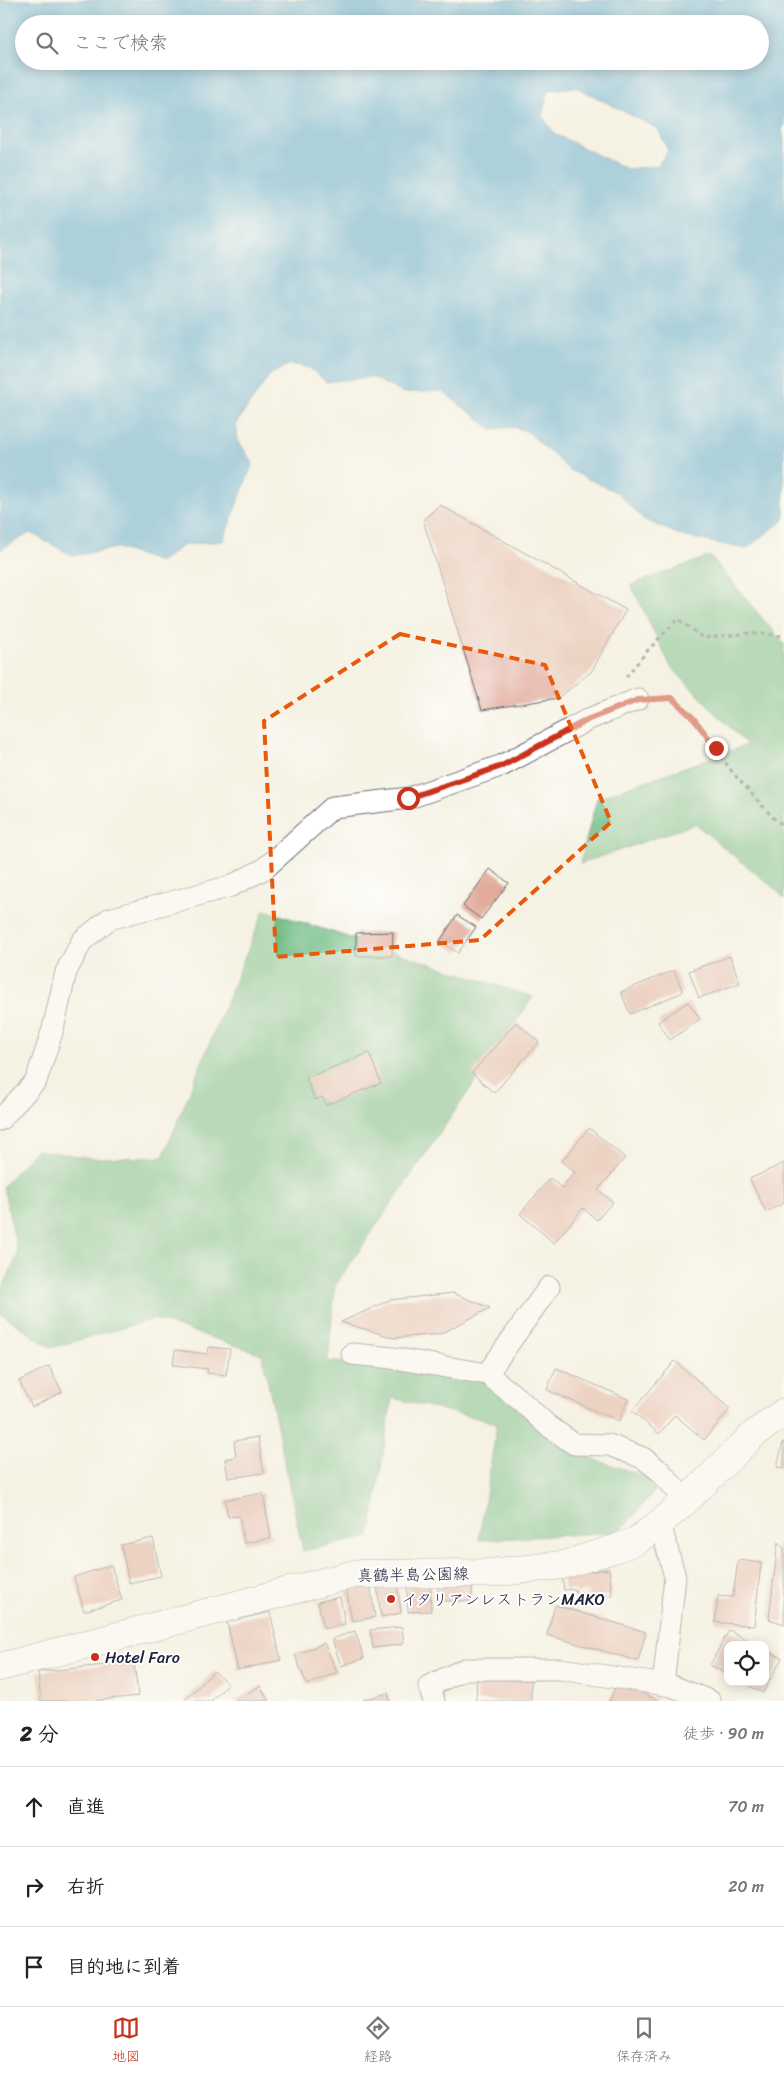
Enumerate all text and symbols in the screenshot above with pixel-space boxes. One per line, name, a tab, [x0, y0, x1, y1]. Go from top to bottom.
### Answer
search box	[15, 15, 769, 70]
text: ここで検索	[73, 26, 168, 59]
icon: search	[33, 29, 61, 57]
route end	[705, 737, 728, 760]
route start	[397, 787, 420, 810]
street label: 真鶴半島公園線	[357, 1559, 469, 1590]
place label: イタリアンレストランMAKO	[401, 1585, 605, 1614]
marker: イタリアンレストランMAKO	[385, 1593, 397, 1605]
map controls	[724, 1641, 769, 1686]
button: locate	[724, 1641, 769, 1686]
place label: Hotel Faro	[105, 1643, 180, 1672]
marker: Hotel Faro	[89, 1651, 101, 1663]
text: 2 分	[20, 1715, 59, 1753]
text: 徒歩 · 90 m	[683, 1719, 764, 1748]
text: 直進	[67, 1790, 105, 1823]
text: 70 m	[728, 1792, 764, 1821]
icon: ahead	[20, 1793, 48, 1821]
text: 右折	[67, 1870, 105, 1903]
text: 20 m	[728, 1872, 764, 1901]
icon: right	[20, 1873, 48, 1901]
text: 目的地に到着	[67, 1950, 181, 1983]
icon: arrive	[20, 1953, 48, 1981]
tab: 地図	[112, 2014, 140, 2069]
tab: 経路	[364, 2014, 392, 2069]
tab: 保存済み	[616, 2014, 672, 2069]

